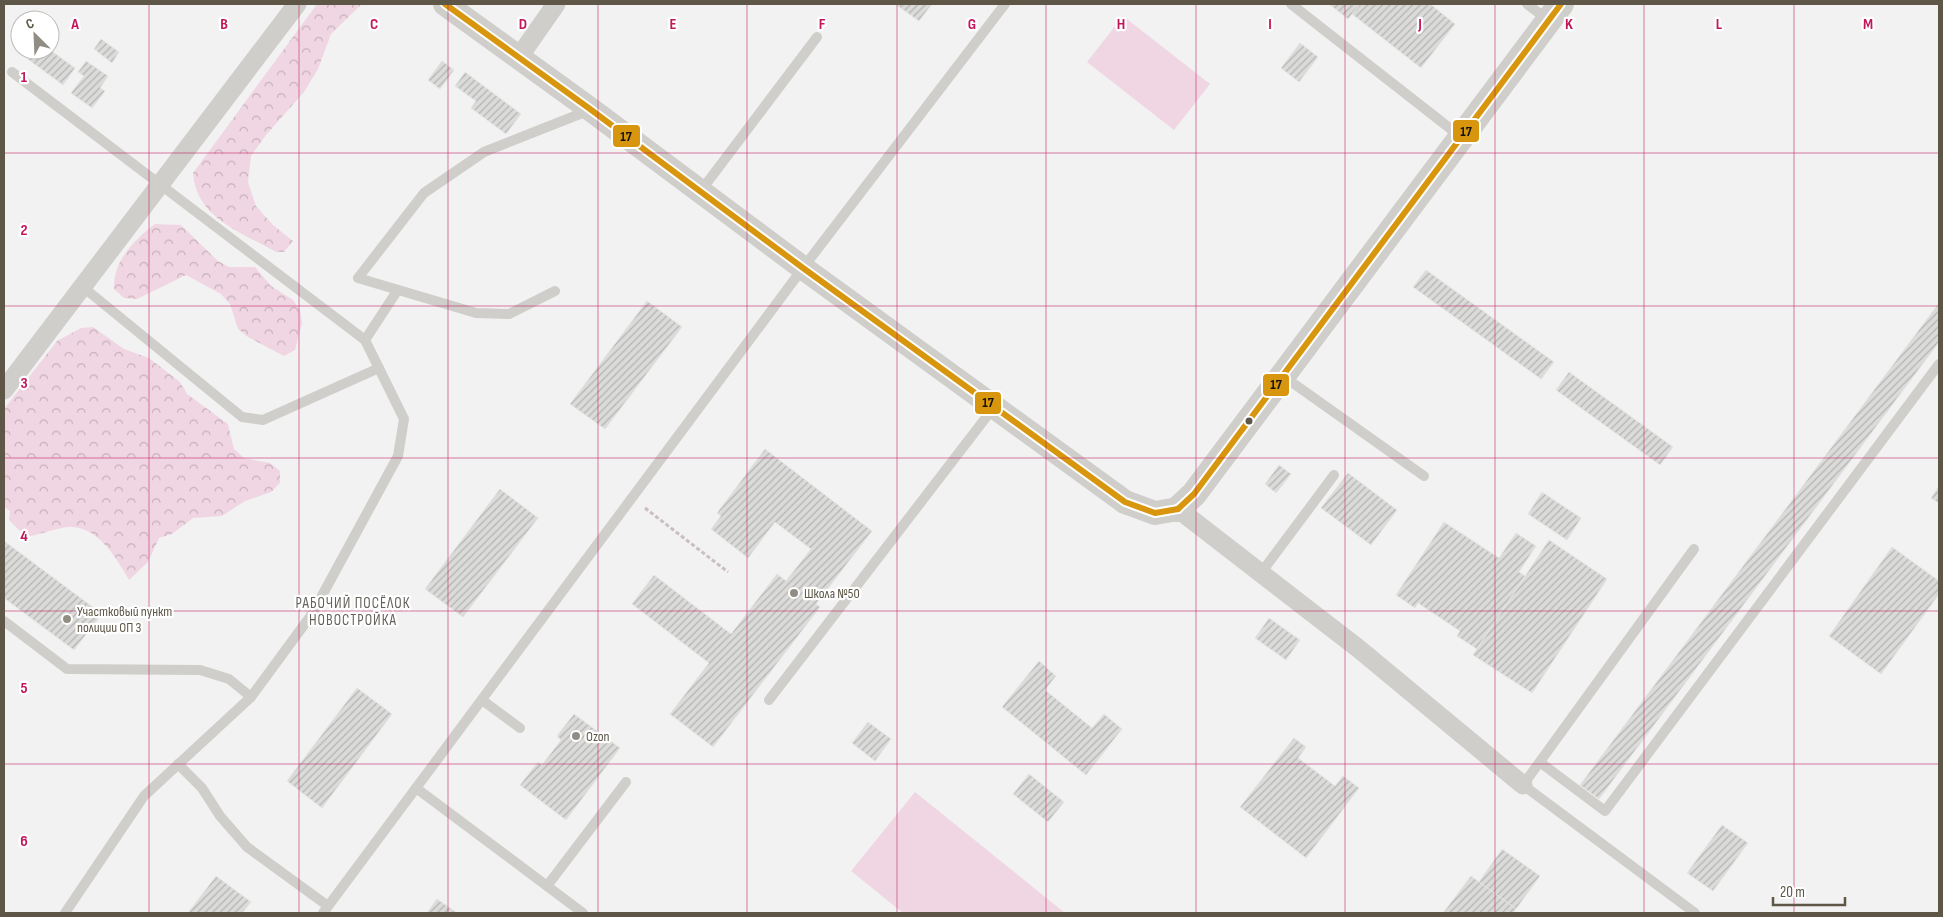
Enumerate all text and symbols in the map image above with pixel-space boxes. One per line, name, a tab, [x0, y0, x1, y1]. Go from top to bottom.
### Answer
north arrow	[10, 10, 60, 60]
text: С	[23, 14, 37, 33]
text: A	[70, 15, 79, 34]
text: B	[220, 15, 228, 34]
text: C	[370, 15, 378, 34]
text: D	[519, 15, 527, 34]
text: E	[670, 15, 677, 34]
text: F	[819, 15, 826, 34]
text: G	[968, 15, 976, 34]
text: H	[1117, 15, 1125, 34]
text: I	[1268, 15, 1272, 34]
text: J	[1417, 15, 1422, 34]
text: K	[1565, 15, 1573, 34]
text: L	[1716, 15, 1723, 34]
text: M	[1863, 15, 1873, 34]
text: 1	[21, 68, 28, 87]
line badge: 17	[1452, 119, 1480, 143]
text: 17	[1460, 123, 1473, 140]
line badge: 17	[612, 124, 641, 148]
text: 17	[620, 128, 633, 145]
text: 2	[20, 221, 28, 240]
line badge: 17	[1262, 373, 1290, 397]
text: 3	[20, 374, 28, 393]
text: 17	[1270, 376, 1283, 393]
line badge: 17	[974, 391, 1002, 415]
text: 17	[982, 394, 995, 411]
unlabelled marker	[1244, 416, 1254, 426]
text: 4	[20, 527, 28, 546]
place label: Школа №50	[804, 585, 860, 602]
marker: Школа №50	[788, 587, 800, 599]
district label: РАБОЧИЙ ПОСЁЛОК НОВОСТРОЙКА	[296, 594, 410, 630]
place label: Участковый пункт полиции ОП 3	[77, 603, 172, 636]
marker: Участковый пункт полиции ОП 3	[61, 613, 73, 625]
text: 5	[20, 679, 28, 698]
place label: Ozon	[586, 728, 610, 745]
marker: Ozon	[570, 730, 582, 742]
text: 6	[20, 832, 28, 851]
scale bar	[1773, 874, 1846, 906]
text: 20 m	[1780, 883, 1805, 902]

